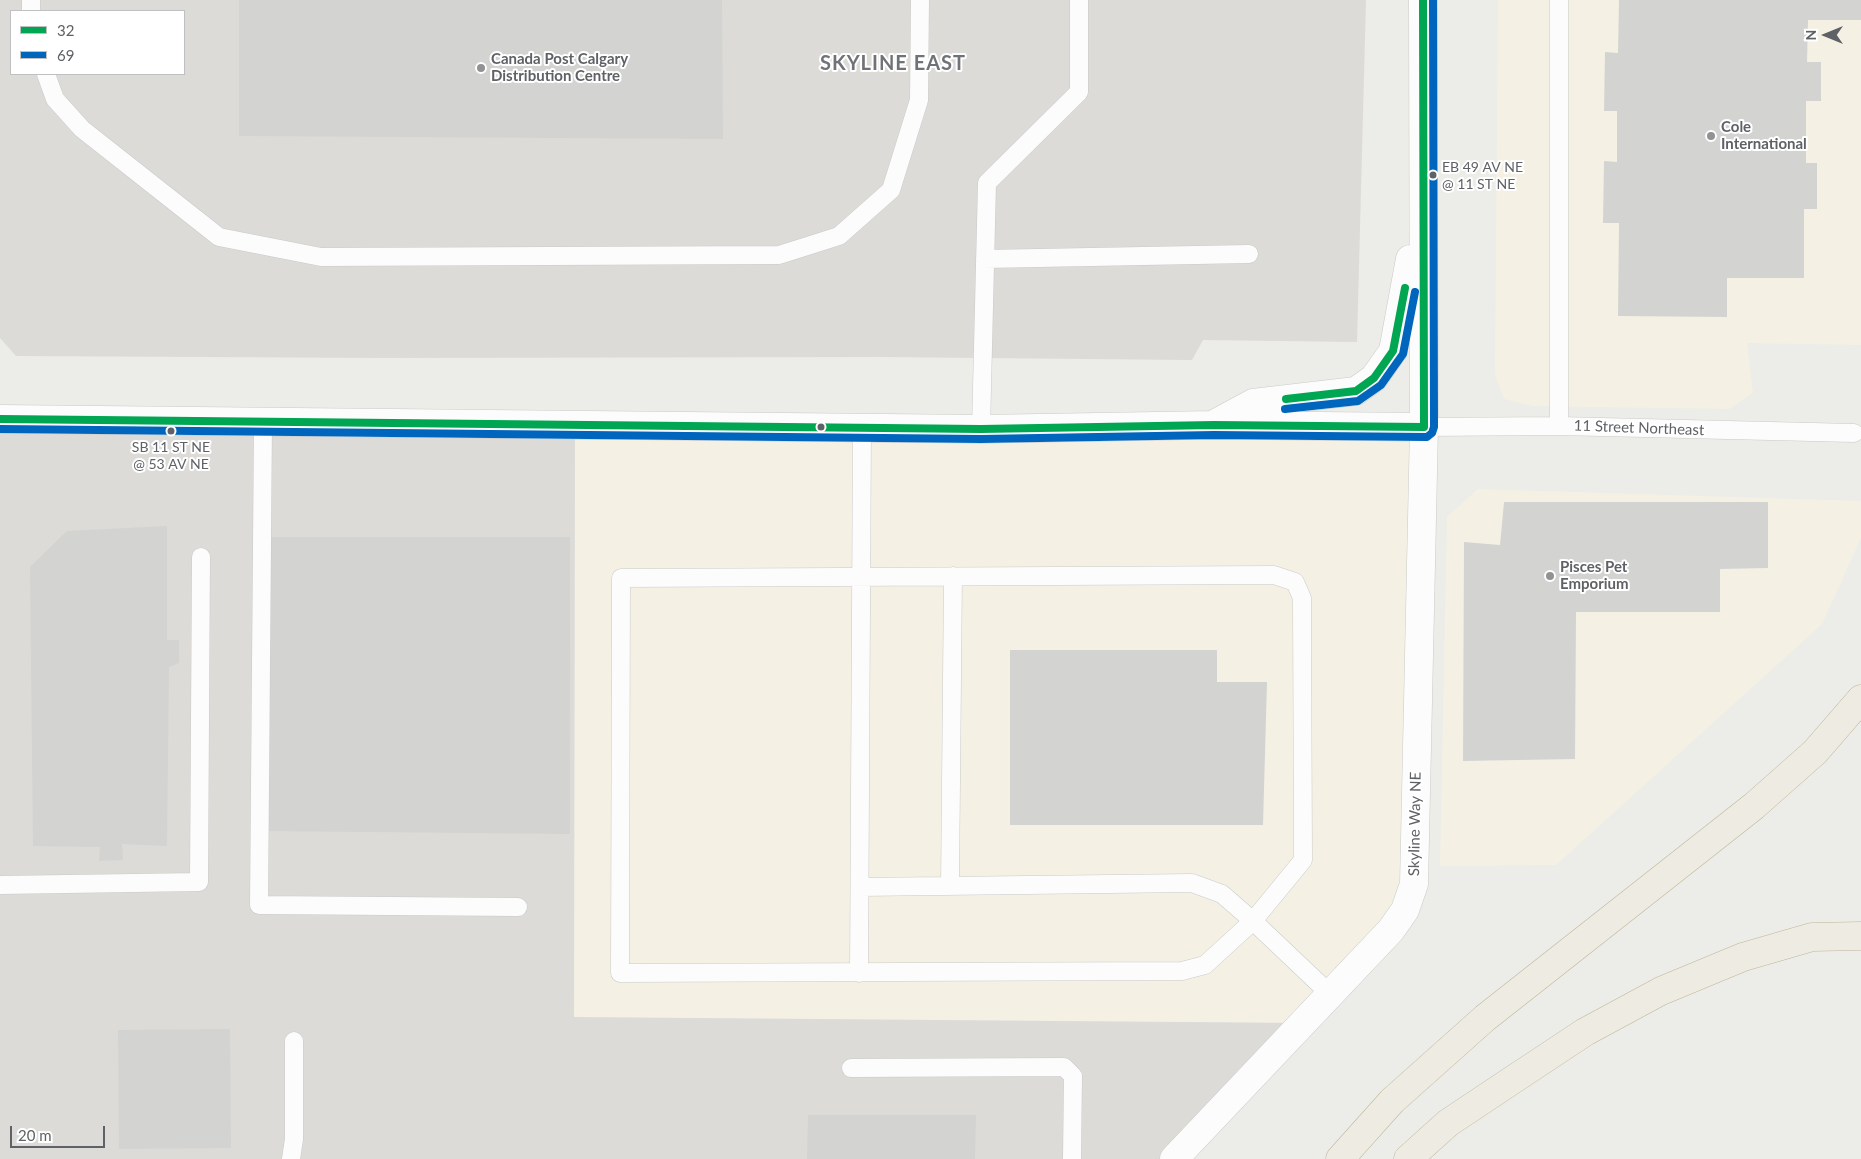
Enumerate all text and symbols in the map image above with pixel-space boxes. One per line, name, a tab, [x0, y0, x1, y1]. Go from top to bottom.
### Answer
legend	[10, 10, 185, 75]
north arrow	[1801, 10, 1851, 60]
text: 32	[57, 21, 74, 39]
text: N	[1802, 30, 1819, 40]
text: 69	[57, 46, 74, 64]
place label: Canada Post Calgary Distribution Centre	[491, 50, 628, 85]
district label: SKYLINE EAST	[818, 52, 968, 76]
marker: Canada Post Calgary Distribution Centre	[475, 62, 487, 74]
place label: Cole International	[1721, 118, 1807, 153]
marker: Cole International	[1705, 130, 1717, 142]
place label: EB 49 AV NE @ 11 ST NE	[1442, 159, 1523, 192]
marker: EB 49 AV NE @ 11 ST NE	[1428, 170, 1438, 180]
street label: 11 Street Northeast	[1573, 417, 1705, 439]
unlabelled marker	[816, 422, 826, 432]
marker: SB 11 ST NE @ 53 AV NE	[166, 426, 176, 436]
place label: SB 11 ST NE @ 53 AV NE	[132, 439, 210, 472]
place label: Pisces Pet Emporium	[1560, 558, 1629, 593]
marker: Pisces Pet Emporium	[1544, 570, 1556, 582]
street label: Skyline Way NE	[1405, 772, 1425, 876]
scale bar	[12, 1116, 108, 1148]
text: 20 m	[18, 1126, 52, 1144]

